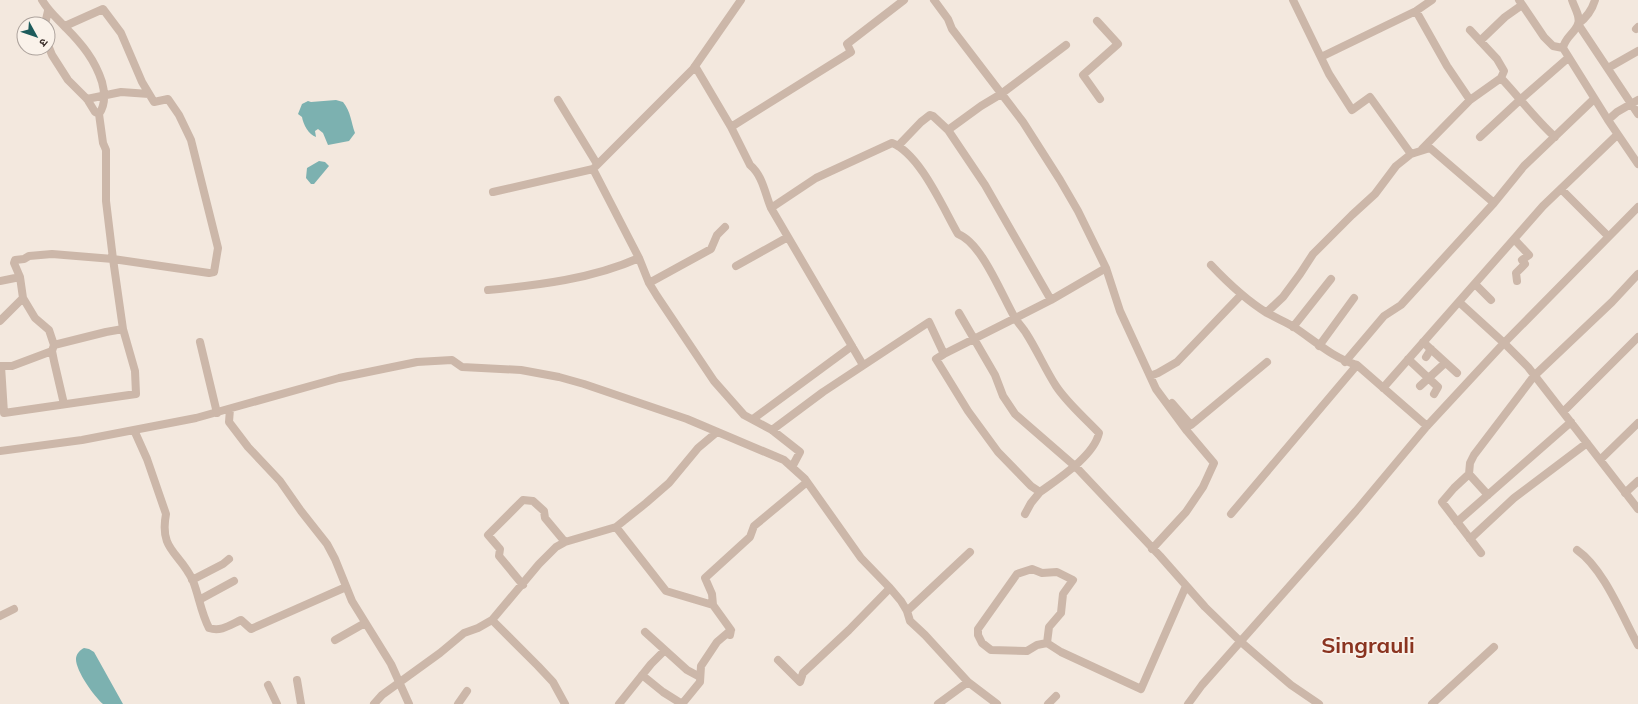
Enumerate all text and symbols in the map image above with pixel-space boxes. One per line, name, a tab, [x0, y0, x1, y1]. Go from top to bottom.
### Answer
north arrow	[16, 16, 56, 56]
text: उ	[36, 35, 51, 50]
district label: Singrauli	[1321, 631, 1415, 659]

